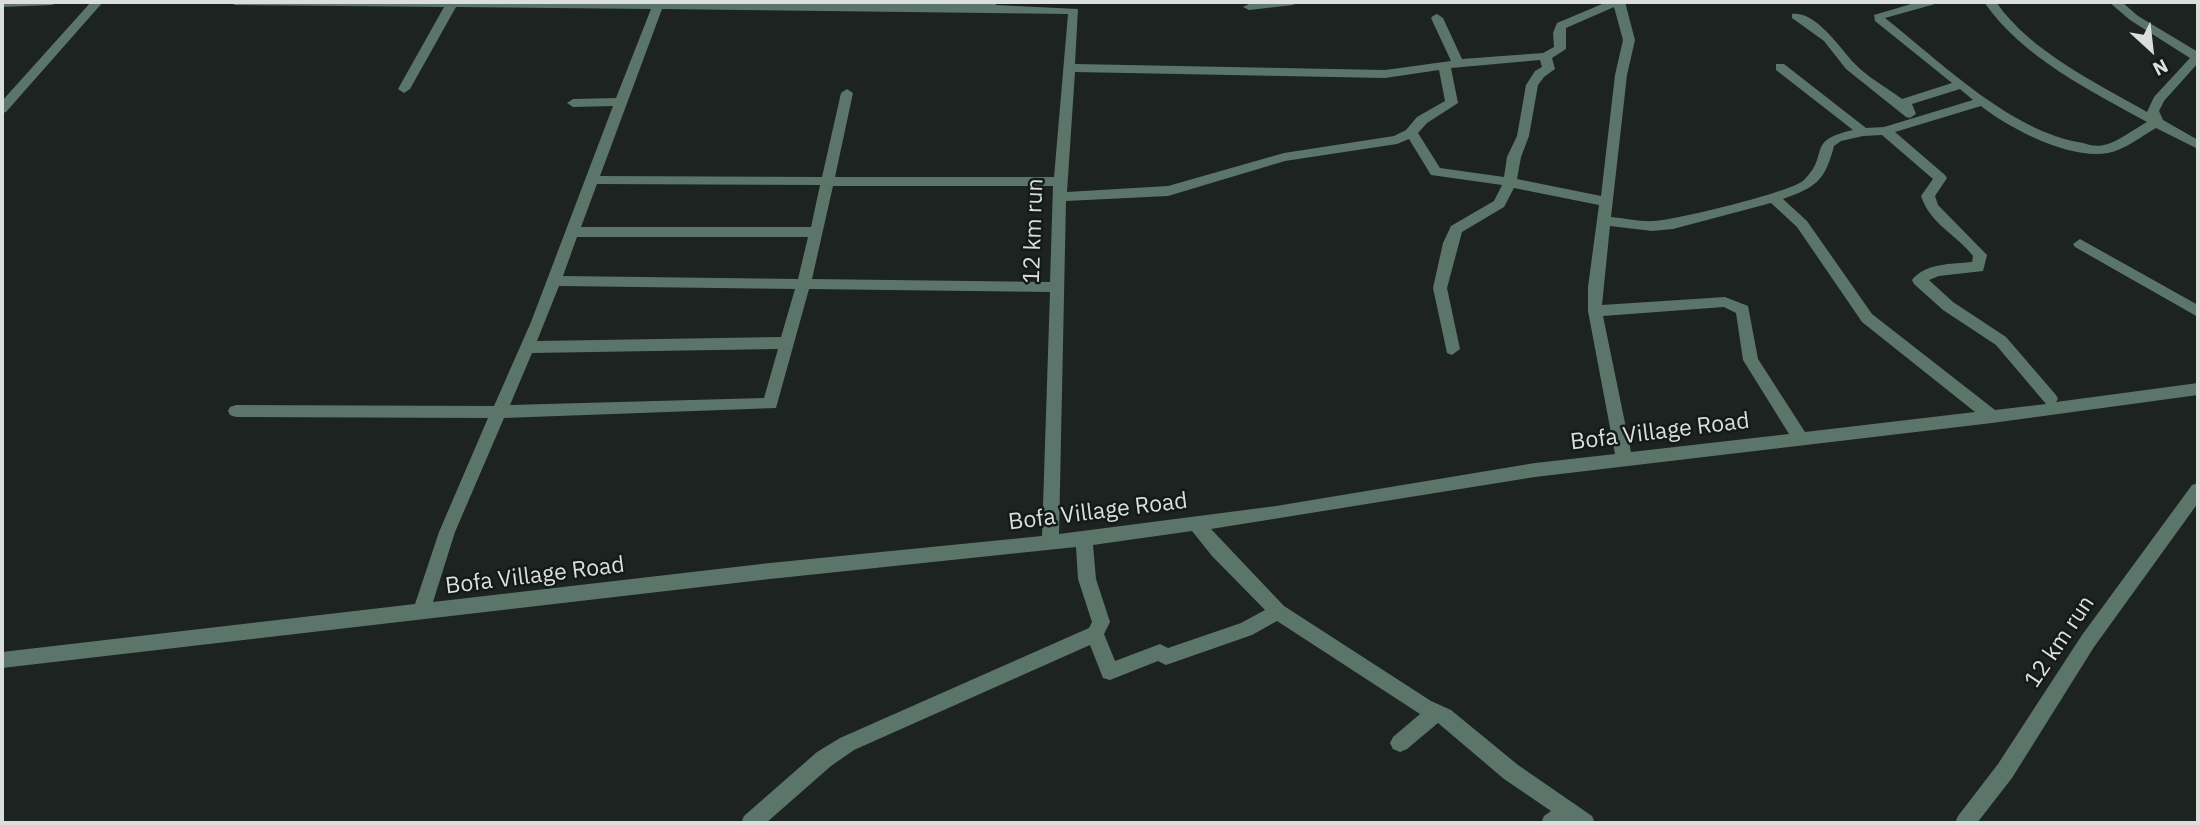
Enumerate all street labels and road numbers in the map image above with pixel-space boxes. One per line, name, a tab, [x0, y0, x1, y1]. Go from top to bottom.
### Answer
street label: 12 km run	[1018, 178, 1050, 284]
street label: Bofa Village Road	[1569, 407, 1751, 457]
street label: Bofa Village Road	[1007, 487, 1189, 537]
street label: Bofa Village Road	[444, 551, 626, 601]
street label: 12 km run	[2019, 591, 2101, 693]

